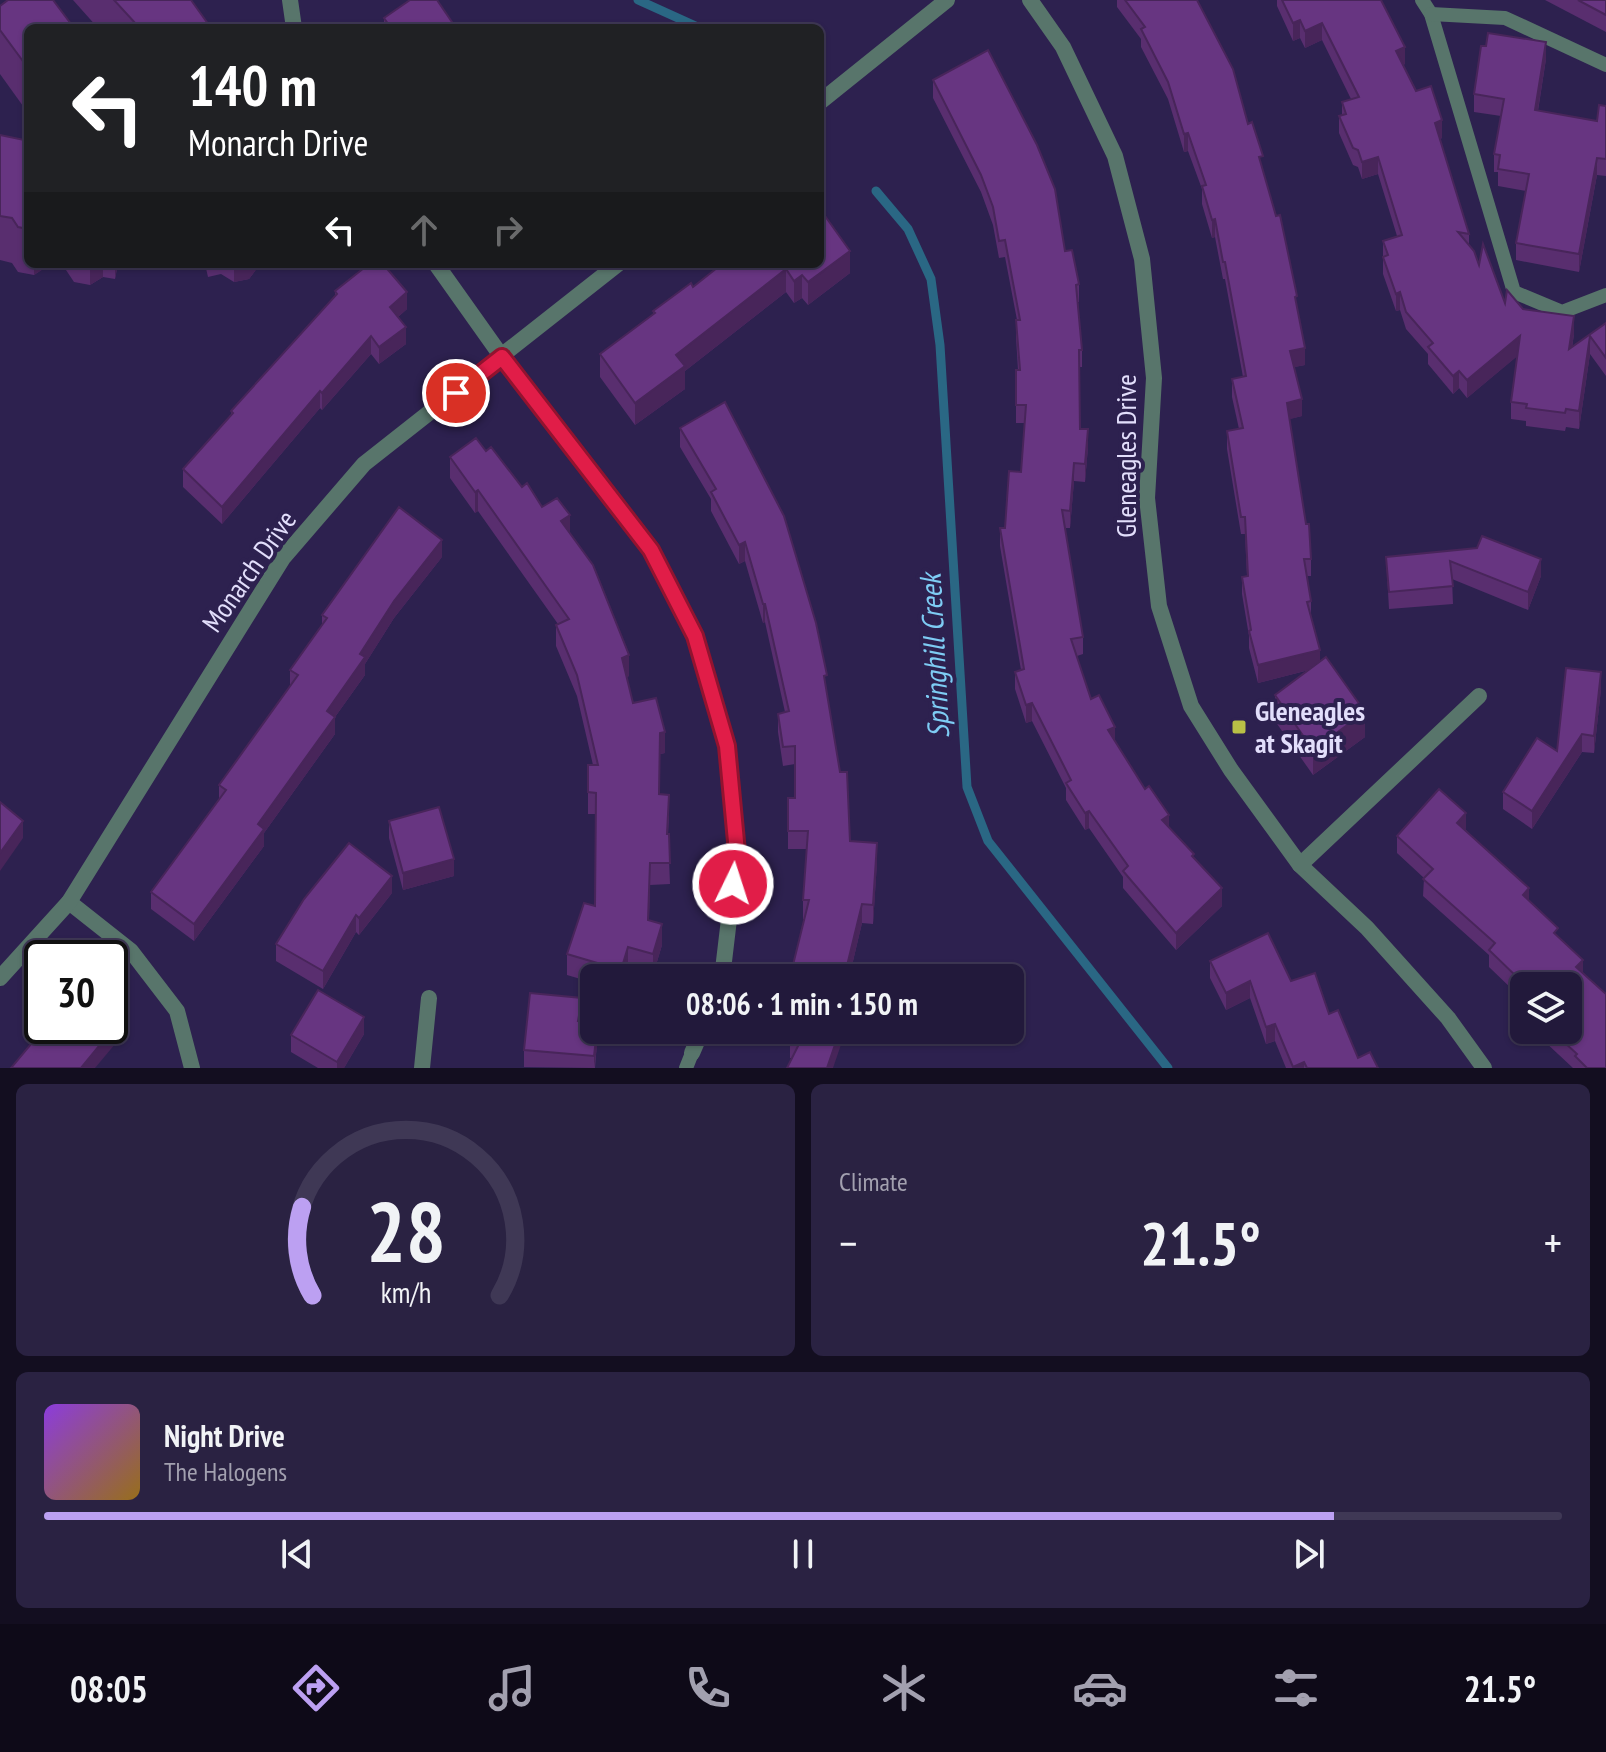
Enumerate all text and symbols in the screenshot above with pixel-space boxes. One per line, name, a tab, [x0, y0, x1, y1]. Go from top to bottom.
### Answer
text: 140 m	[188, 49, 317, 121]
icon: left	[56, 56, 160, 160]
text: Monarch Drive	[188, 119, 368, 166]
icon: left	[318, 208, 362, 252]
icon: ahead	[402, 208, 446, 252]
icon: right	[486, 208, 530, 252]
pin	[422, 359, 490, 427]
icon: arrive	[434, 371, 478, 415]
street label: Gleneagles Drive	[1107, 374, 1144, 538]
street label: Monarch Drive	[193, 503, 304, 639]
water label: Springhill Creek	[910, 570, 957, 739]
place label: Gleneagles at Skagit	[1255, 692, 1365, 761]
marker: Gleneagles at Skagit	[1230, 718, 1248, 736]
position arrow	[691, 842, 775, 926]
speed limit sign: 30	[24, 940, 128, 1044]
map controls	[1510, 972, 1582, 1044]
button: layers	[1510, 972, 1582, 1044]
text: 08:06 · 1 min · 150 m	[686, 984, 918, 1023]
text: Climate	[839, 1165, 908, 1198]
text: 28	[366, 1177, 445, 1285]
text: 21.5°	[1140, 1204, 1261, 1282]
text: −	[839, 1214, 857, 1271]
text: +	[1544, 1214, 1562, 1271]
text: km/h	[380, 1274, 431, 1311]
text: Night Drive	[164, 1416, 285, 1455]
text: The Halogens	[164, 1455, 287, 1488]
icon: previous	[275, 1532, 319, 1576]
icon: pause	[781, 1532, 825, 1576]
icon: next	[1287, 1532, 1331, 1576]
icon: directions	[288, 1660, 344, 1716]
icon: music	[484, 1660, 540, 1716]
icon: phone	[680, 1660, 736, 1716]
icon: climate	[876, 1660, 932, 1716]
icon: car	[1072, 1660, 1128, 1716]
icon: filters	[1268, 1660, 1324, 1716]
text: 08:05	[70, 1665, 148, 1712]
text: 21.5°	[1464, 1665, 1536, 1712]

